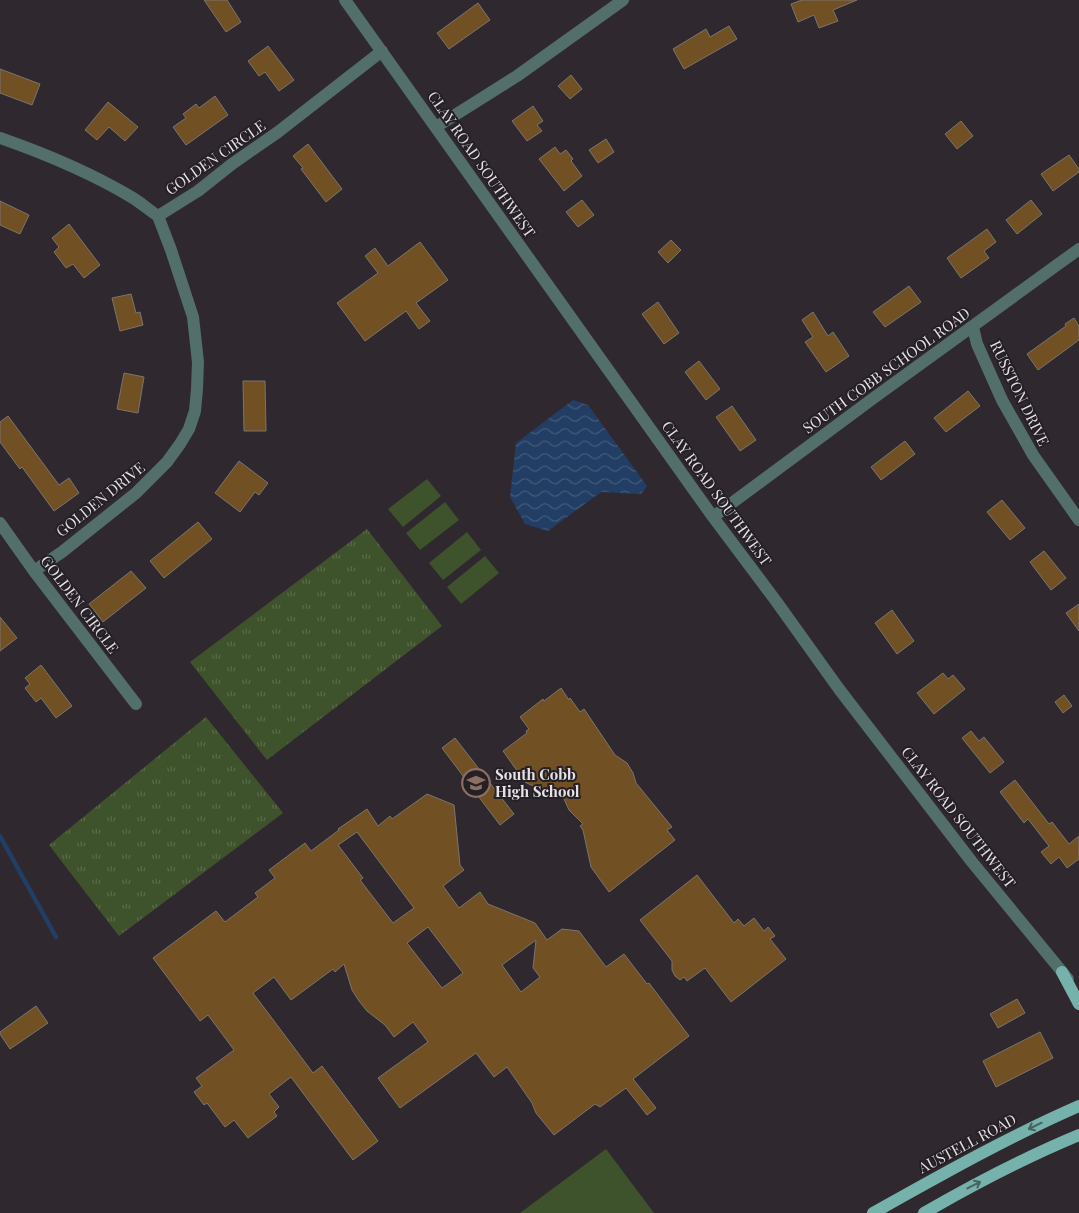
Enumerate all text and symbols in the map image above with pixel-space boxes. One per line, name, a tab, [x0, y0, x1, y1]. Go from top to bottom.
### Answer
street label: CLAY ROAD SOUTHWEST	[424, 87, 540, 241]
street label: GOLDEN CIRCLE	[161, 115, 269, 199]
street label: SOUTH COBB SCHOOL ROAD	[798, 302, 974, 438]
street label: RUSSTON DRIVE	[986, 337, 1054, 449]
street label: CLAY ROAD SOUTHWEST	[658, 417, 776, 569]
street label: GOLDEN DRIVE	[51, 457, 149, 541]
street label: GOLDEN CIRCLE	[37, 551, 123, 657]
street label: CLAY ROAD SOUTHWEST	[897, 742, 1021, 892]
place label: South Cobb High School	[495, 764, 580, 801]
school or university icon: South Cobb High School	[461, 768, 491, 798]
street label: AUSTELL ROAD	[914, 1109, 1020, 1178]
one-way arrow	[1028, 1122, 1043, 1131]
one-way arrow	[966, 1180, 981, 1190]

